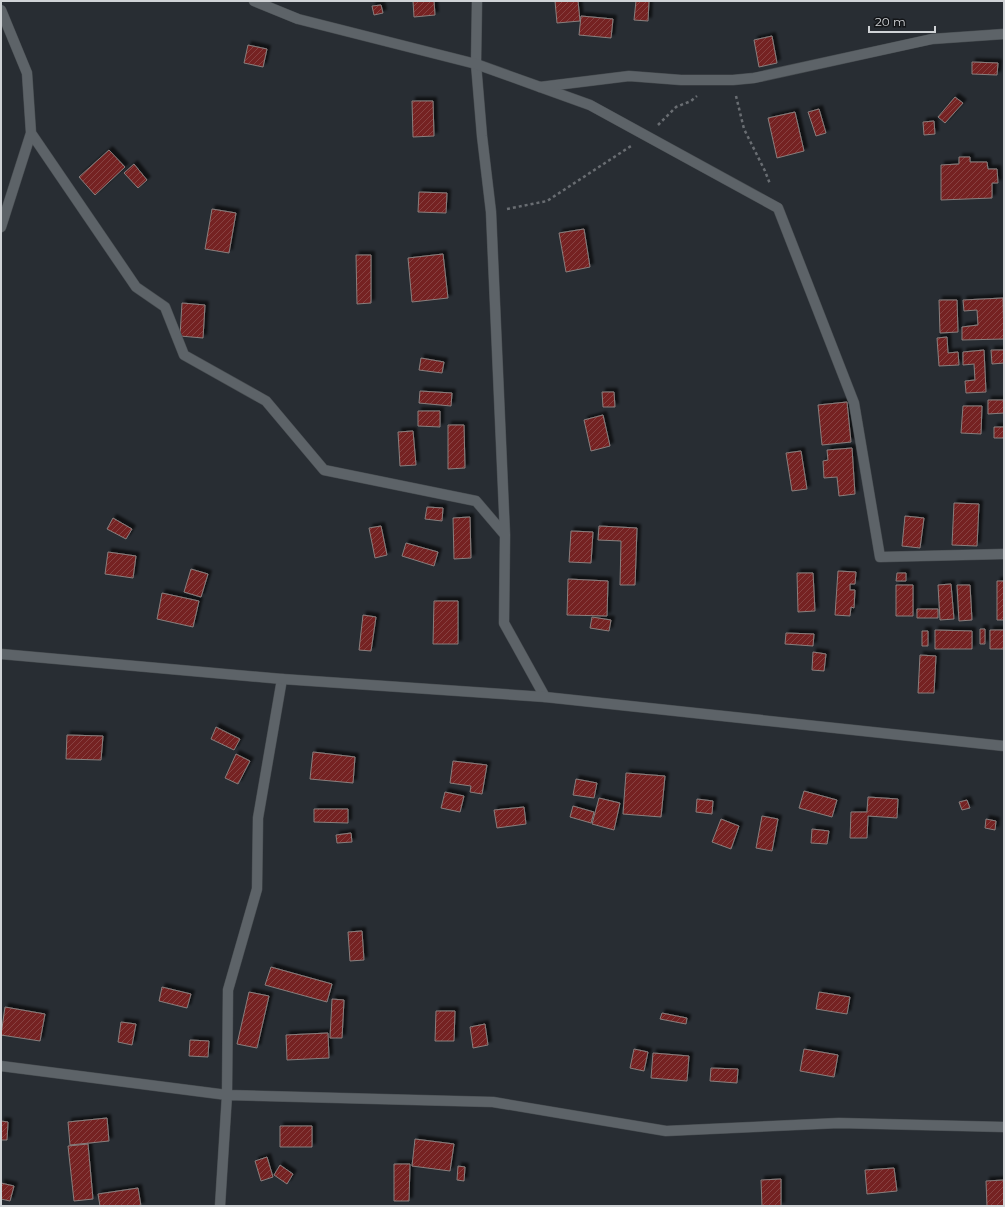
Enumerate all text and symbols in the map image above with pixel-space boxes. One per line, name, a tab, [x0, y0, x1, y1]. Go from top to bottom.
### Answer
scale bar	[869, 8, 935, 34]
text: 20 m	[875, 14, 906, 29]

